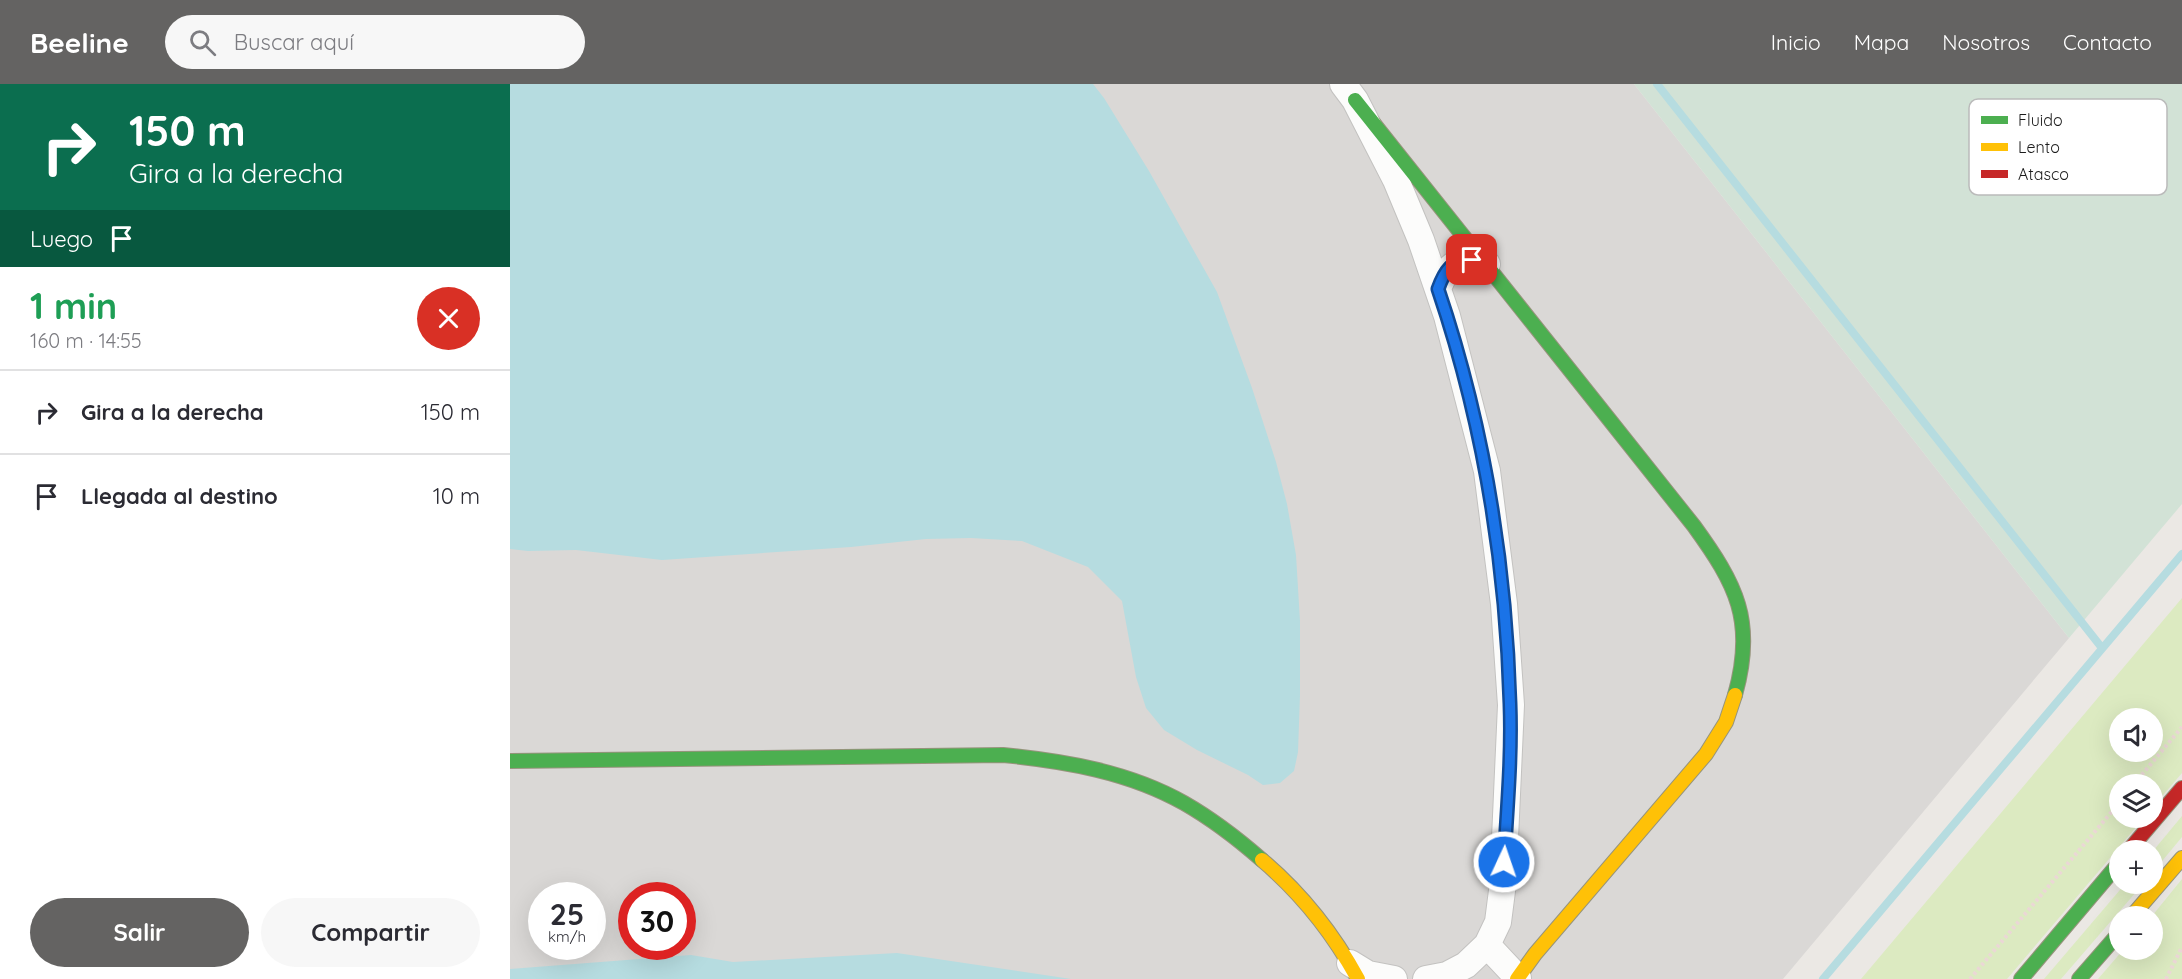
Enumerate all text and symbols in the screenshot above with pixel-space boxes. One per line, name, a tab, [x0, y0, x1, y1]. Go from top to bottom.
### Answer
search box	[165, 15, 585, 69]
text: Beeline	[30, 25, 129, 60]
icon: search	[186, 26, 219, 59]
text: Buscar aquí	[234, 28, 354, 56]
text: Inicio	[1771, 29, 1821, 55]
text: Mapa	[1854, 29, 1909, 55]
text: Nosotros	[1942, 29, 2030, 55]
text: Contacto	[2063, 29, 2152, 55]
legend	[1969, 99, 2167, 195]
text: 150 m	[129, 104, 246, 157]
icon: right	[30, 108, 108, 186]
text: Fluido	[2018, 110, 2063, 130]
text: Lento	[2018, 137, 2060, 157]
text: Gira a la derecha	[129, 156, 343, 190]
text: Atasco	[2018, 164, 2069, 184]
icon: arrive	[105, 222, 138, 255]
text: Luego	[30, 225, 93, 253]
pin	[1446, 234, 1497, 285]
icon: arrive	[1455, 243, 1488, 276]
text: 1 min	[30, 283, 117, 328]
button: close	[417, 287, 480, 350]
text: 160 m · 14:55	[30, 328, 142, 353]
icon: right	[30, 396, 63, 429]
text: Gira a la derecha	[81, 398, 264, 426]
text: 150 m	[421, 398, 480, 426]
icon: arrive	[30, 480, 63, 513]
text: Llegada al destino	[81, 482, 278, 510]
text: 10 m	[433, 482, 480, 510]
map controls	[2109, 708, 2163, 960]
button: sound	[2109, 708, 2163, 762]
button: layers	[2109, 774, 2163, 828]
position arrow	[1472, 830, 1536, 894]
button: +	[2109, 840, 2163, 894]
speed limit sign: 30	[618, 882, 696, 960]
text: 25	[550, 895, 584, 933]
button: Salir	[30, 898, 249, 967]
button: Compartir	[261, 898, 480, 967]
button: −	[2109, 906, 2163, 960]
text: km/h	[548, 927, 586, 946]

